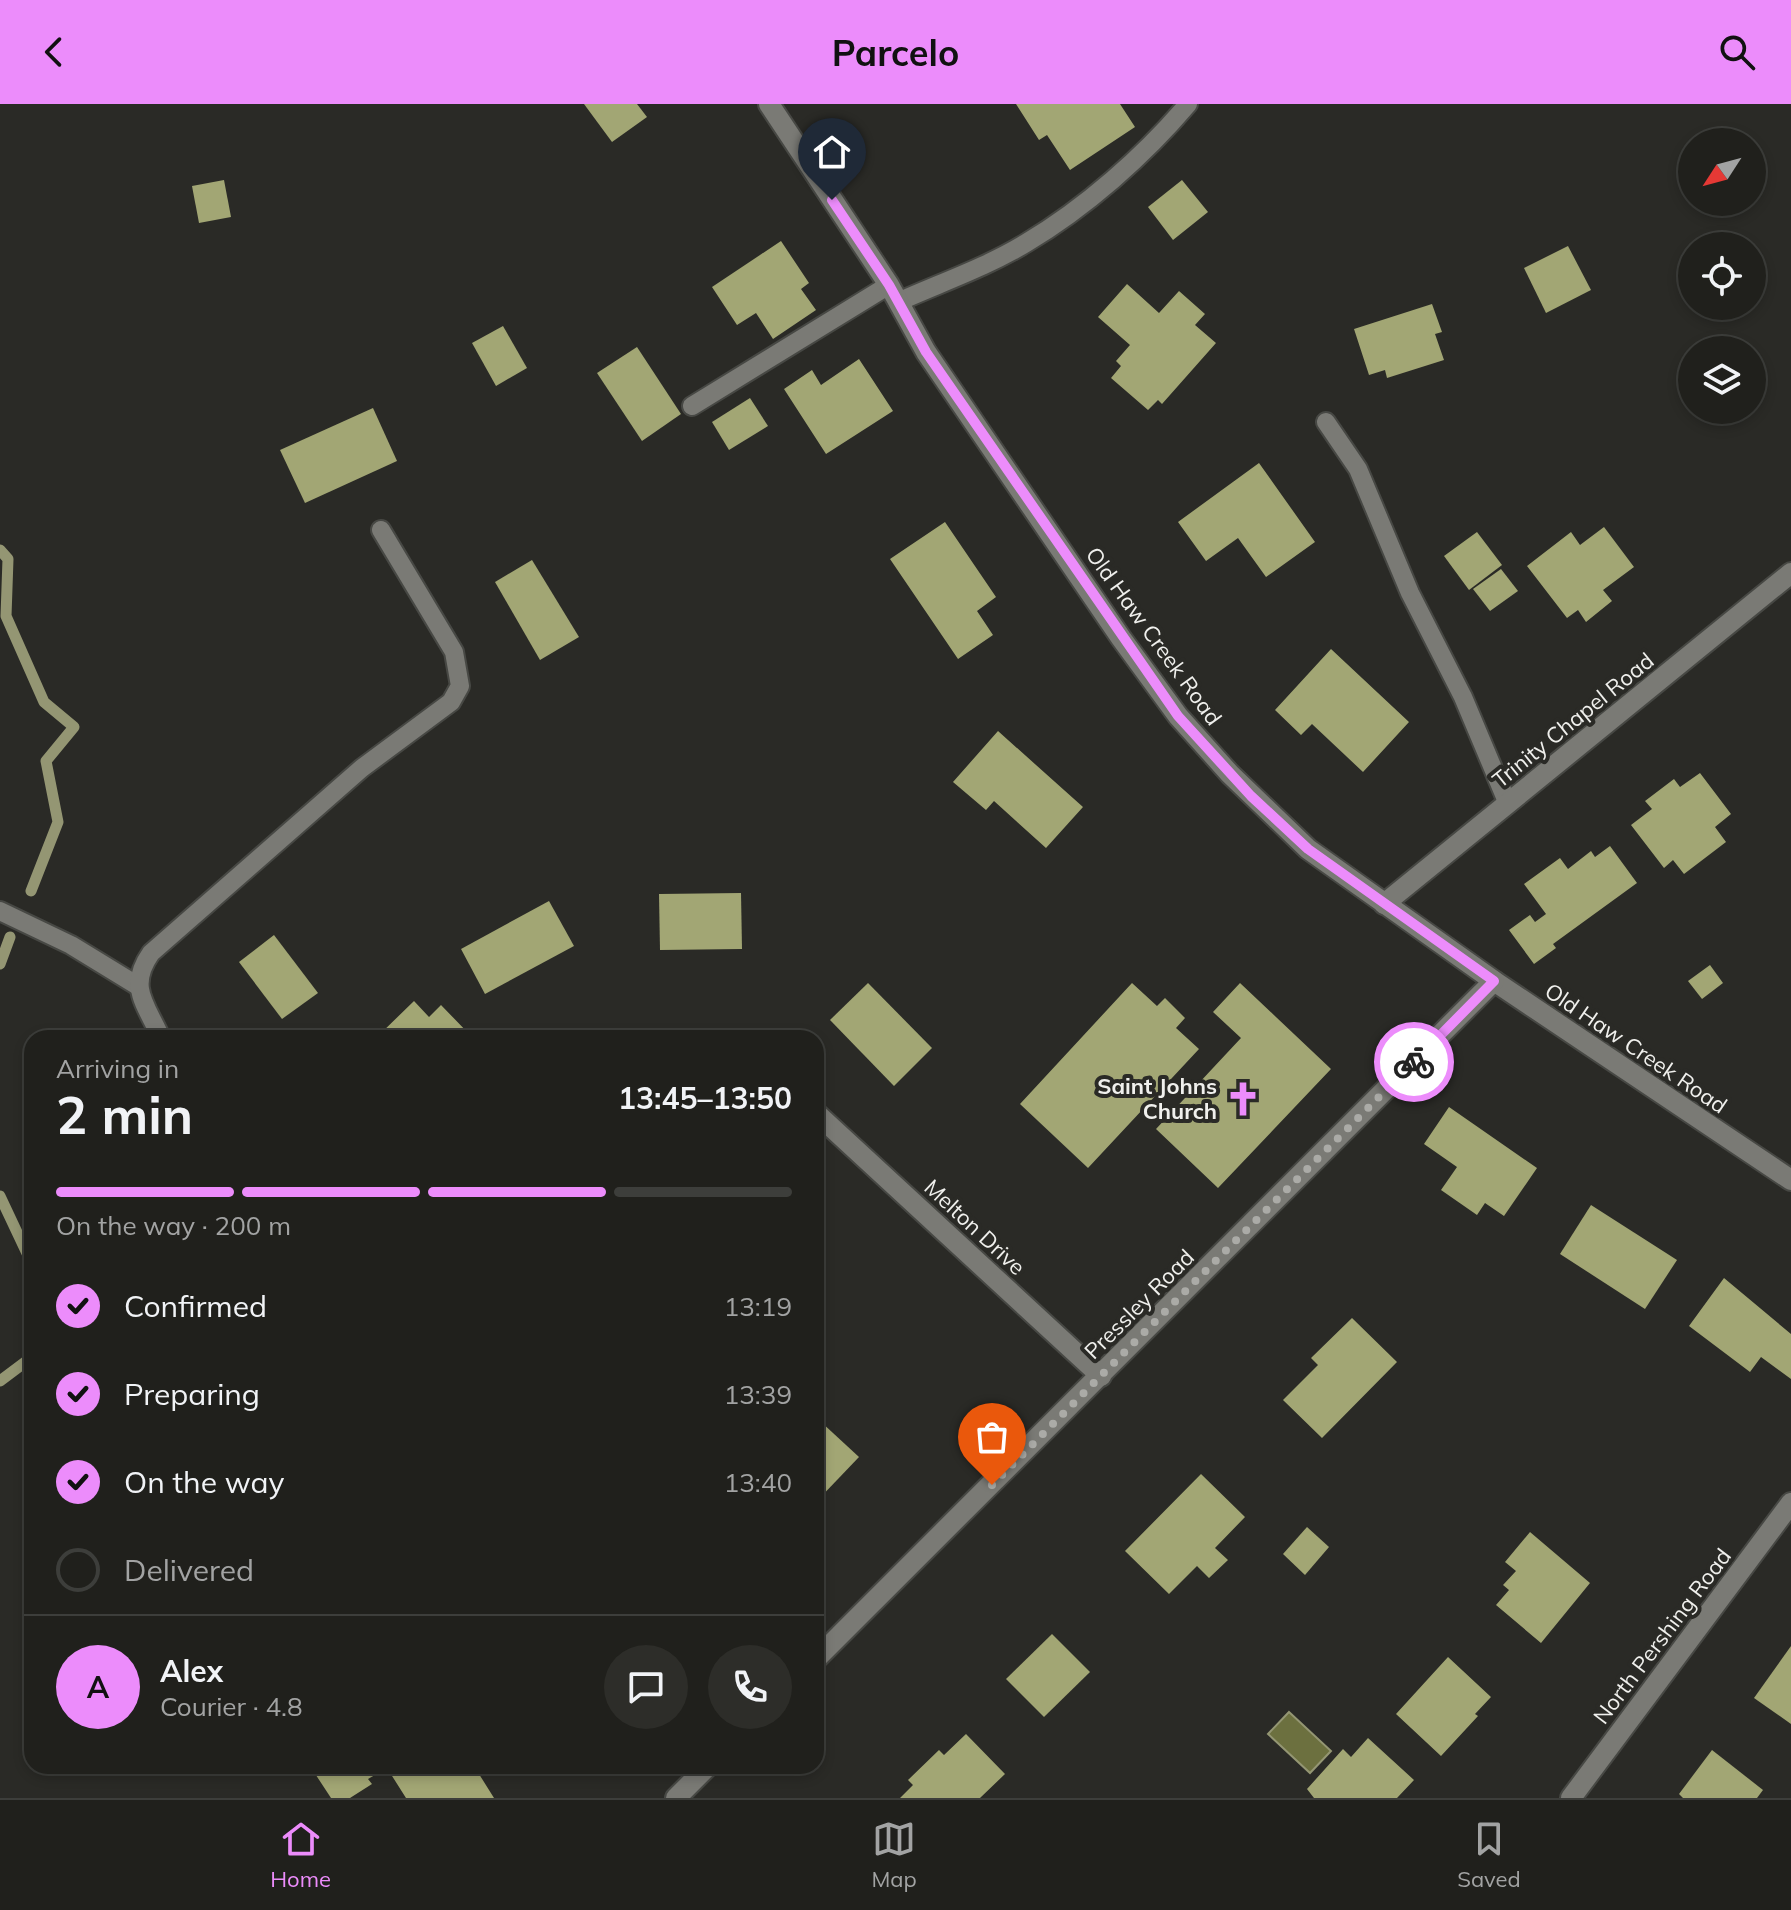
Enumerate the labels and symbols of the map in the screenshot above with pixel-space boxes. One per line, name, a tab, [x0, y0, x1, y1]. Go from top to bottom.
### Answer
pin	[798, 118, 866, 200]
north arrow	[1678, 128, 1766, 216]
street label: Old Haw Creek Road	[1080, 541, 1228, 731]
street label: Trinity Chapel Road	[1487, 646, 1659, 794]
street label: Old Haw Creek Road	[1540, 977, 1732, 1119]
courier	[1374, 1022, 1454, 1102]
place label: Saint Johns Church	[1097, 1072, 1217, 1125]
church icon: Saint Johns Church	[1224, 1080, 1262, 1118]
street label: Melton Drive	[919, 1173, 1031, 1281]
street label: Pressley Road	[1078, 1243, 1200, 1365]
pin	[958, 1403, 1026, 1485]
street label: North Pershing Road	[1587, 1543, 1737, 1729]

